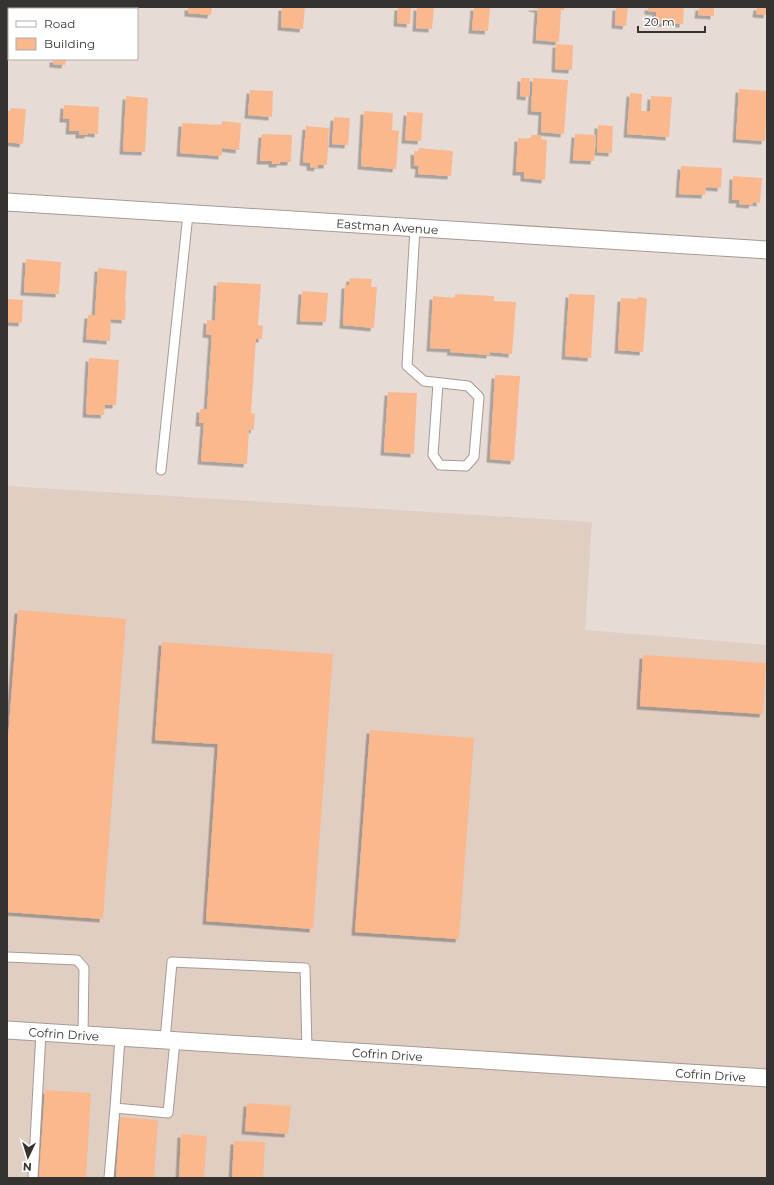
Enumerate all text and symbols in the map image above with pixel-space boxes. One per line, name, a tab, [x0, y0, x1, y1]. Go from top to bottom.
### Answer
legend	[8, 8, 138, 60]
scale bar	[638, 8, 705, 34]
text: 20 m	[644, 14, 675, 29]
text: Road	[44, 16, 75, 31]
text: Building	[44, 36, 95, 51]
street label: Eastman Avenue	[336, 215, 439, 237]
street label: Cofrin Drive	[28, 1024, 100, 1043]
street label: Cofrin Drive	[352, 1044, 423, 1064]
street label: Cofrin Drive	[675, 1065, 746, 1084]
north arrow	[8, 1137, 48, 1177]
text: N	[22, 1160, 32, 1174]

